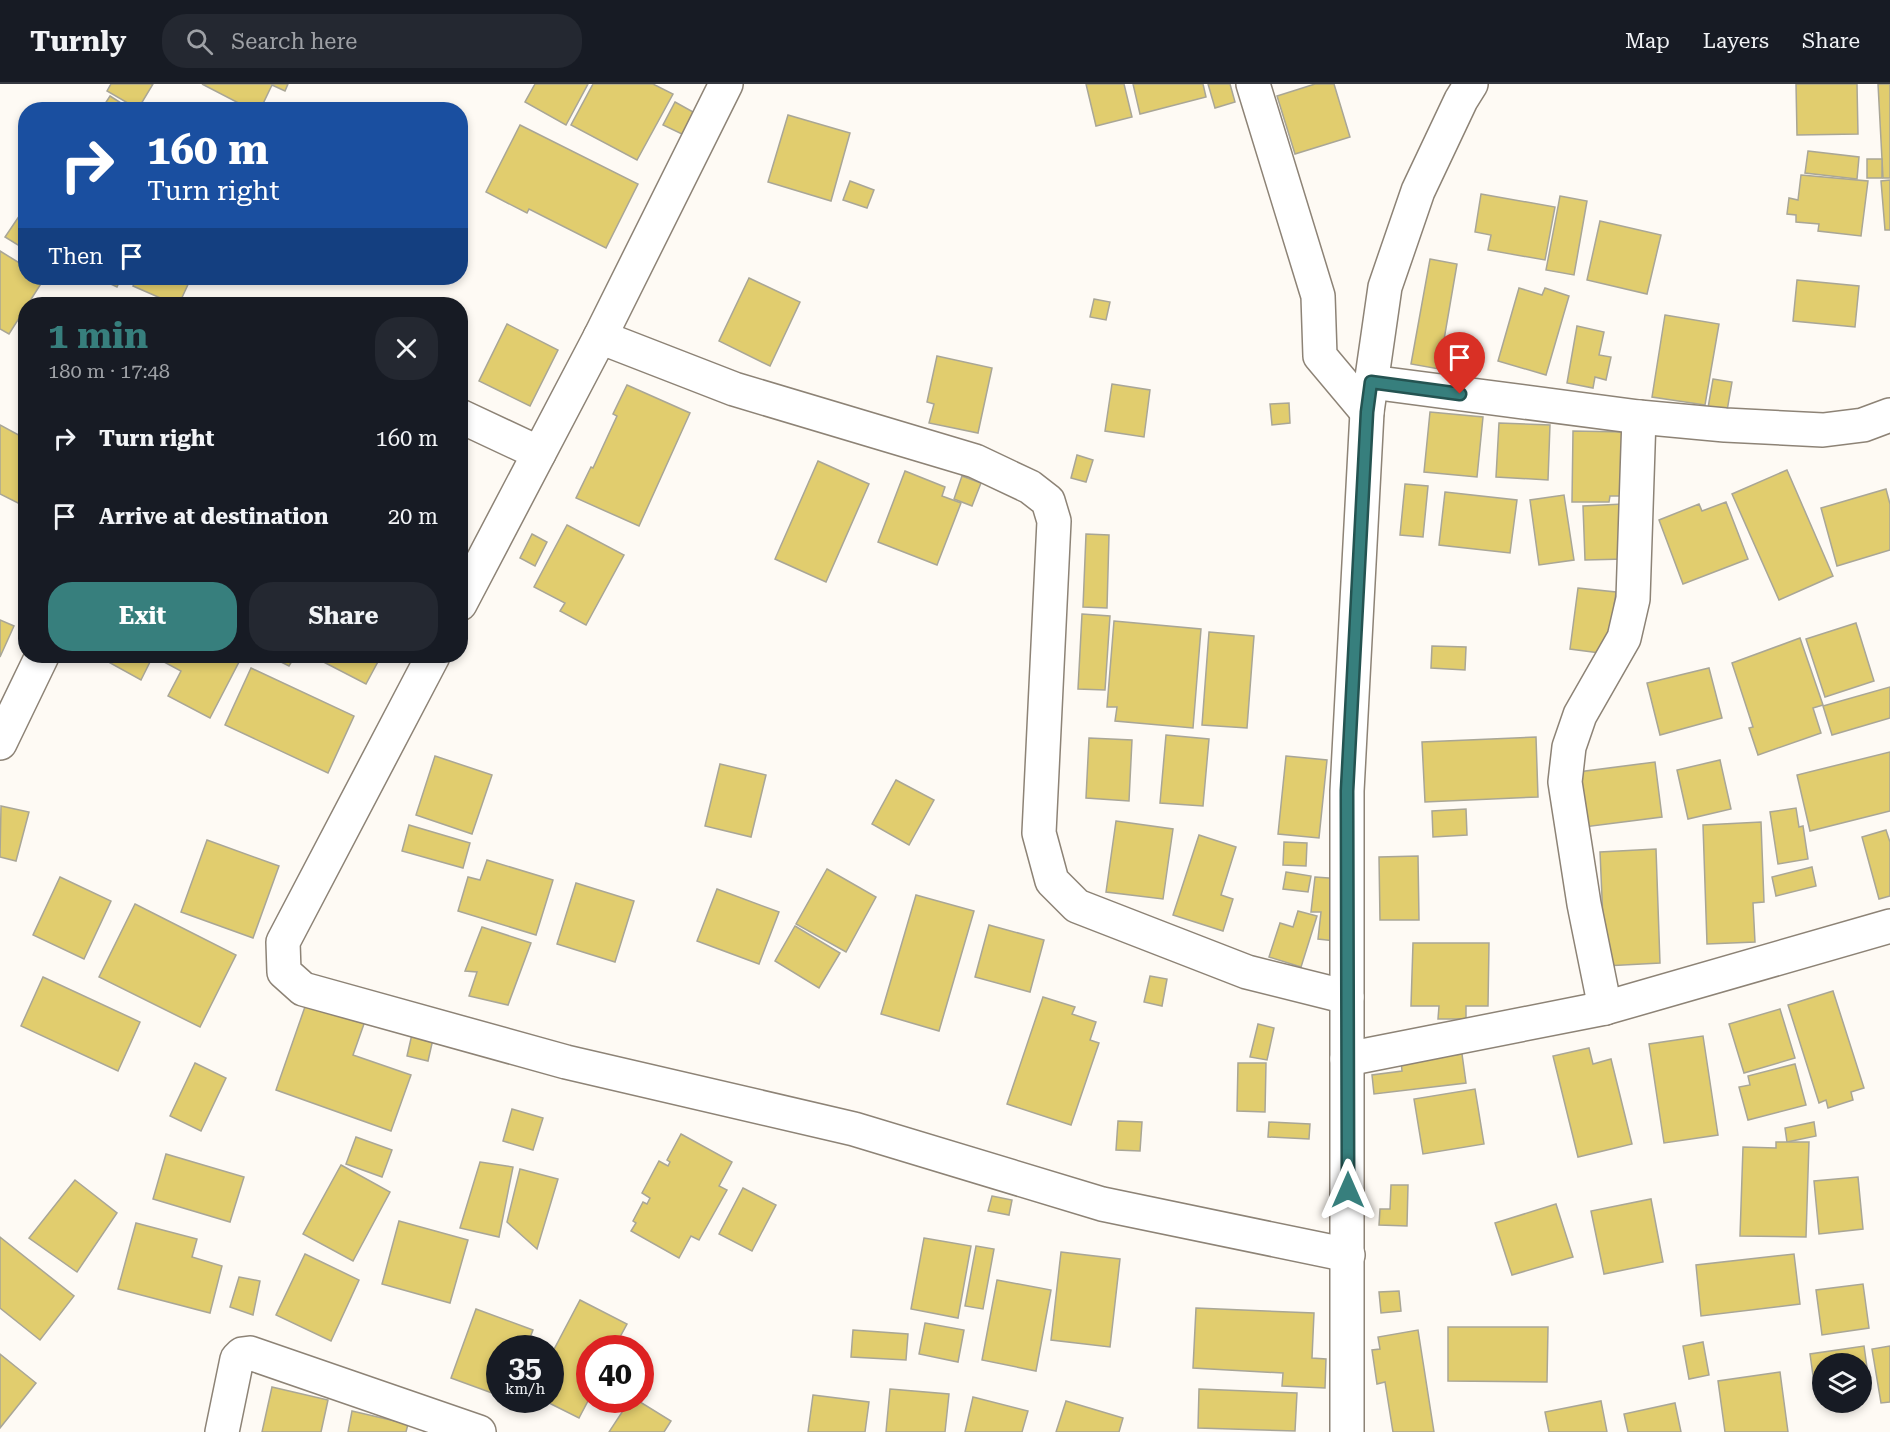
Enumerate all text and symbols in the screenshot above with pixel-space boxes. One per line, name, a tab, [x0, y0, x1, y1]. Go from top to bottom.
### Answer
search box	[162, 14, 582, 68]
text: Turnly	[30, 25, 126, 58]
icon: search	[183, 25, 216, 58]
text: Search here	[231, 29, 357, 54]
text: Map	[1625, 29, 1670, 53]
text: Layers	[1703, 29, 1769, 53]
text: Share	[1802, 29, 1860, 53]
text: 160 m	[147, 125, 269, 174]
icon: right	[48, 126, 126, 204]
text: Turn right	[147, 175, 280, 207]
icon: arrive	[115, 240, 148, 273]
text: Then	[48, 244, 103, 269]
text: 1 min	[48, 315, 148, 357]
button: close	[375, 317, 438, 380]
pin	[1434, 332, 1485, 394]
icon: arrive	[1443, 341, 1476, 374]
text: 180 m · 17:48	[48, 359, 170, 383]
icon: right	[48, 422, 81, 455]
text: Turn right	[99, 426, 214, 451]
text: 160 m	[375, 426, 438, 451]
icon: arrive	[48, 500, 81, 533]
text: Arrive at destination	[99, 504, 328, 529]
text: 20 m	[388, 504, 438, 529]
button: Exit	[48, 582, 237, 651]
button: Share	[249, 582, 438, 651]
position arrow	[1316, 1158, 1380, 1222]
speed limit sign: 40	[576, 1335, 654, 1413]
text: 35	[508, 1349, 542, 1384]
map controls	[1812, 1353, 1872, 1413]
button: layers	[1812, 1353, 1872, 1413]
text: km/h	[505, 1380, 545, 1398]

